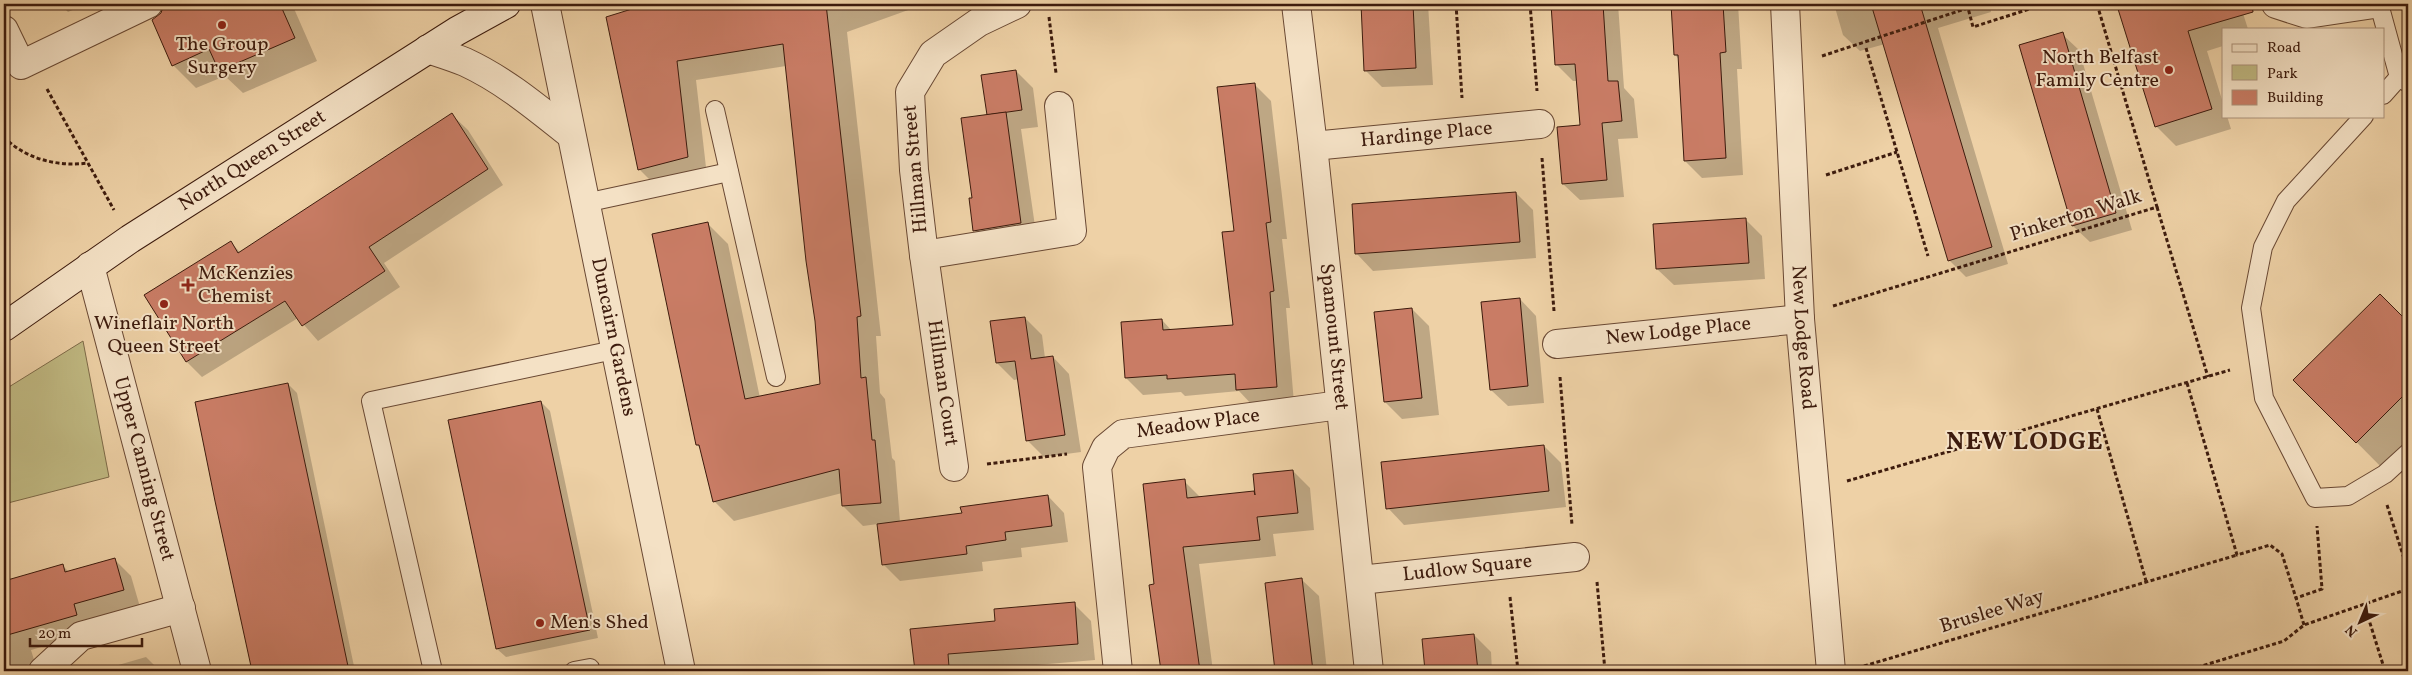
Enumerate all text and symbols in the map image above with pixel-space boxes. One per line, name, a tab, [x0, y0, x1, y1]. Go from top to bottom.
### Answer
marker: The Group Surgery	[216, 19, 228, 31]
legend	[2222, 28, 2384, 118]
place label: The Group Surgery	[175, 31, 269, 82]
text: Road	[2267, 38, 2301, 59]
place label: North Belfast Family Centre	[2036, 44, 2159, 95]
marker: North Belfast Family Centre	[2163, 64, 2175, 76]
text: Park	[2267, 64, 2298, 85]
text: Building	[2267, 88, 2324, 109]
street label: Hillman Street	[896, 103, 936, 235]
street label: North Queen Street	[173, 104, 332, 218]
street label: Hardinge Place	[1359, 115, 1494, 155]
street label: Pinkerton Walk	[2007, 183, 2145, 249]
street label: Duncairn Gardens	[583, 255, 643, 419]
place label: McKenzies Chemist	[198, 260, 293, 311]
street label: Spamount Street	[1312, 262, 1355, 412]
street label: New Lodge Road	[1783, 265, 1822, 411]
marker: McKenzies Chemist	[182, 279, 194, 291]
marker: Wineflair North Queen Street	[158, 298, 170, 310]
place label: Wineflair North Queen Street	[94, 310, 234, 361]
street label: New Lodge Place	[1604, 310, 1752, 353]
street label: Hillman Court	[919, 318, 965, 448]
street label: Upper Canning Street	[106, 374, 181, 564]
street label: Meadow Place	[1135, 402, 1262, 446]
district label: NEW LODGE	[1946, 425, 2104, 460]
street label: Ludlow Square	[1401, 548, 1534, 589]
street label: Bruslee Way	[1936, 583, 2048, 641]
north arrow	[2334, 598, 2384, 648]
place label: Men's Shed	[550, 609, 649, 637]
scale bar	[30, 615, 142, 647]
marker: Men's Shed	[534, 617, 546, 629]
text: N	[2342, 620, 2362, 641]
text: 20 m	[38, 624, 71, 645]

